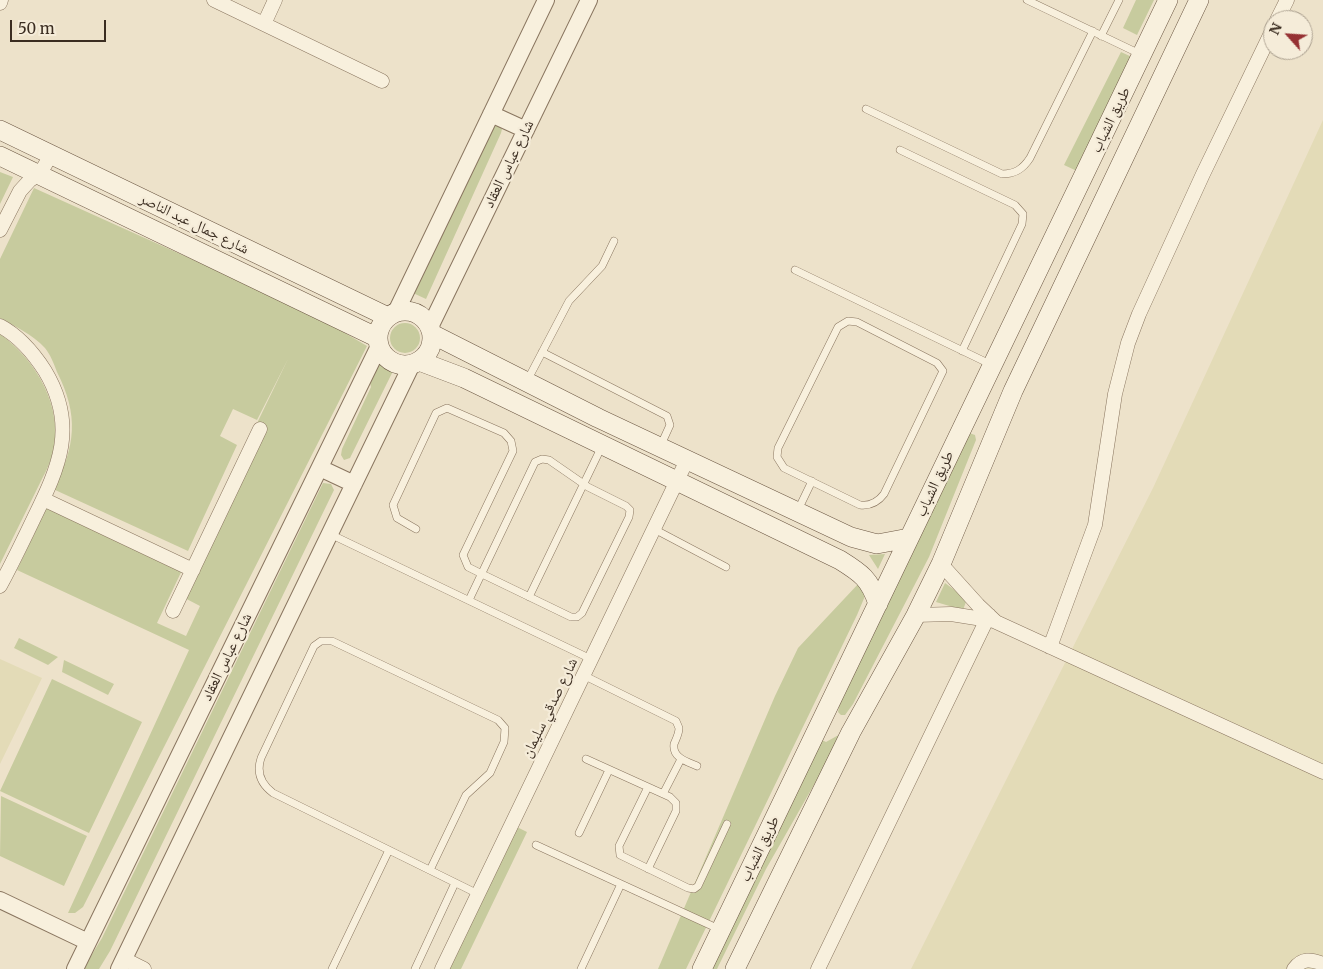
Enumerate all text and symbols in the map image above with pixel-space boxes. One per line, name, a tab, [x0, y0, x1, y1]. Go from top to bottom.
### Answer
scale bar	[12, 10, 109, 42]
north arrow	[1263, 10, 1313, 60]
text: 50 m	[18, 19, 55, 38]
text: N	[1265, 20, 1286, 38]
street label: طريق الشباب	[1087, 84, 1135, 156]
street label: شارع عباس العقاد	[480, 117, 538, 211]
street label: شارع جمال عبد الناصر	[136, 190, 252, 258]
street label: طريق الشباب	[912, 448, 958, 520]
street label: شارع عباس العقاد	[198, 610, 256, 704]
street label: شارع صدقي سليمان	[518, 655, 582, 761]
street label: طريق الشباب	[736, 813, 784, 885]

